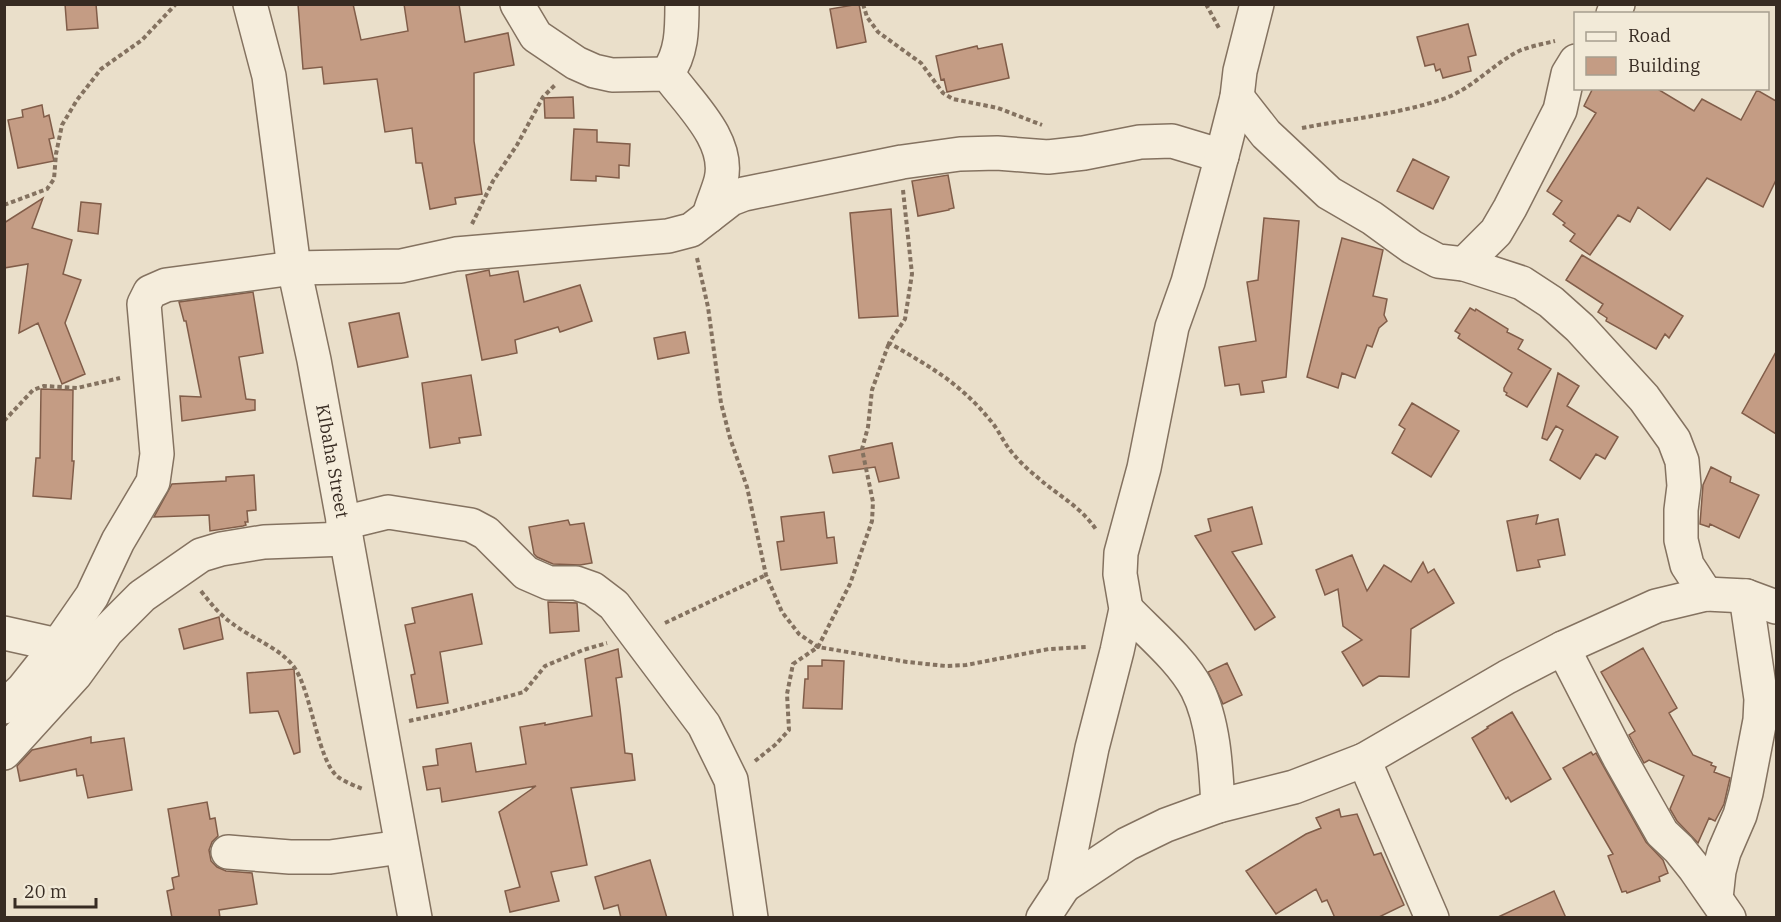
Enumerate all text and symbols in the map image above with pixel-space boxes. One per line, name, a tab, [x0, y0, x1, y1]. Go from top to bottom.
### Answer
legend	[1574, 12, 1769, 90]
text: Road	[1628, 24, 1671, 47]
text: Building	[1628, 54, 1700, 77]
street label: KIbaha Street	[311, 402, 354, 520]
scale bar	[15, 871, 96, 909]
text: 20 m	[24, 880, 67, 903]

